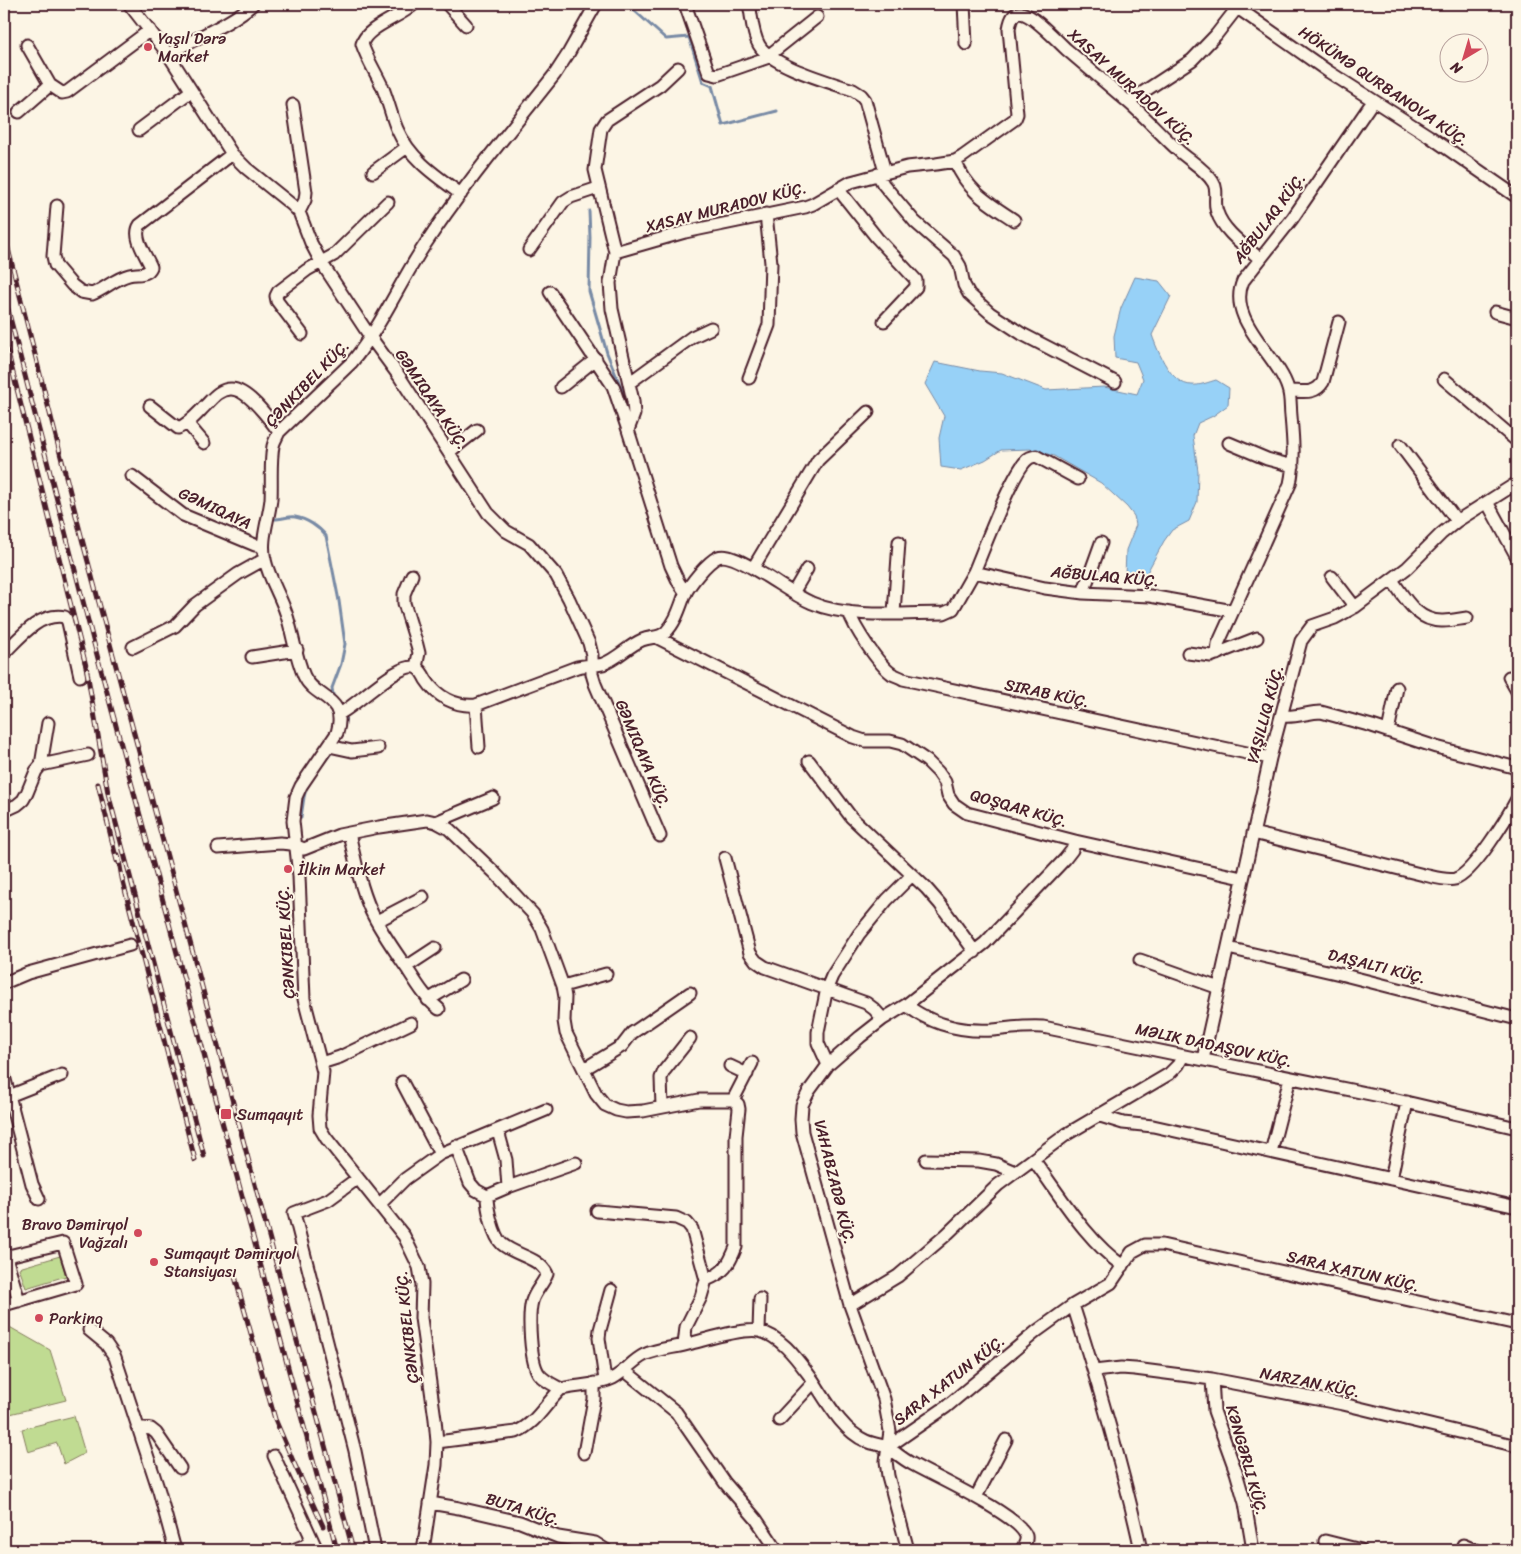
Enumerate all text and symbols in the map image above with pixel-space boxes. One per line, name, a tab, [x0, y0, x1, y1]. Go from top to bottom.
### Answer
street label: XASAY MURADOV KÜÇ.	[1060, 20, 1203, 153]
street label: HÖKÜMƏ QURBANOVA KÜÇ.	[1295, 22, 1473, 150]
place label: Yaşıl Dərə Market	[158, 24, 226, 71]
north arrow	[1438, 32, 1488, 82]
marker: Yaşıl Dərə Market	[142, 41, 154, 53]
street label: AĞBULAQ KÜÇ.	[1224, 166, 1313, 271]
street label: XASAY MURADOV KÜÇ.	[641, 173, 810, 241]
street label: ÇƏNKIBEL KÜÇ.	[257, 332, 357, 434]
street label: GƏMIQAYA KÜÇ.	[387, 343, 477, 455]
street label: GƏMIQAYA	[174, 478, 256, 538]
street label: AĞBULAQ KÜÇ.	[1049, 557, 1160, 595]
street label: YAŞILLIQ KÜÇ.	[1238, 661, 1292, 767]
street label: SIRAB KÜÇ.	[1002, 670, 1092, 716]
street label: GƏMIQAYA KÜÇ.	[607, 695, 679, 813]
street label: QOŞQAR KÜÇ.	[967, 780, 1071, 836]
place label: İlkin Market	[297, 855, 386, 884]
marker: İlkin Market	[282, 863, 294, 875]
street label: ÇƏNKIBEL KÜÇ.	[269, 885, 303, 999]
street label: DAŞALTI KÜÇ.	[1325, 940, 1429, 992]
street label: MƏLIK DADAŞOV KÜÇ.	[1133, 1014, 1295, 1076]
place label: Sumqayıt	[237, 1100, 303, 1129]
marker: Sumqayıt	[219, 1107, 233, 1121]
street label: VAHABZADƏ KÜÇ.	[806, 1117, 864, 1247]
place label: Bravo Dəmiryol Vağzalı	[22, 1210, 128, 1257]
marker: Bravo Dəmiryol Vağzalı	[132, 1227, 144, 1239]
place label: Sumqayıt Dəmiryol Stansiyası	[164, 1239, 297, 1286]
street label: SARA XATUN KÜÇ.	[1284, 1242, 1422, 1300]
marker: Sumqayıt Dəmiryol Stansiyası	[148, 1256, 160, 1268]
street label: ÇƏNKIBEL KÜÇ.	[387, 1269, 427, 1385]
place label: Parkinq	[49, 1304, 103, 1333]
marker: Parkinq	[33, 1312, 45, 1324]
street label: SARA XATUN KÜÇ.	[887, 1327, 1011, 1433]
street label: NARZAN KÜÇ.	[1258, 1358, 1362, 1406]
street label: KƏNGƏRLI KÜÇ.	[1217, 1401, 1277, 1519]
street label: BUTA KÜÇ.	[482, 1484, 564, 1534]

